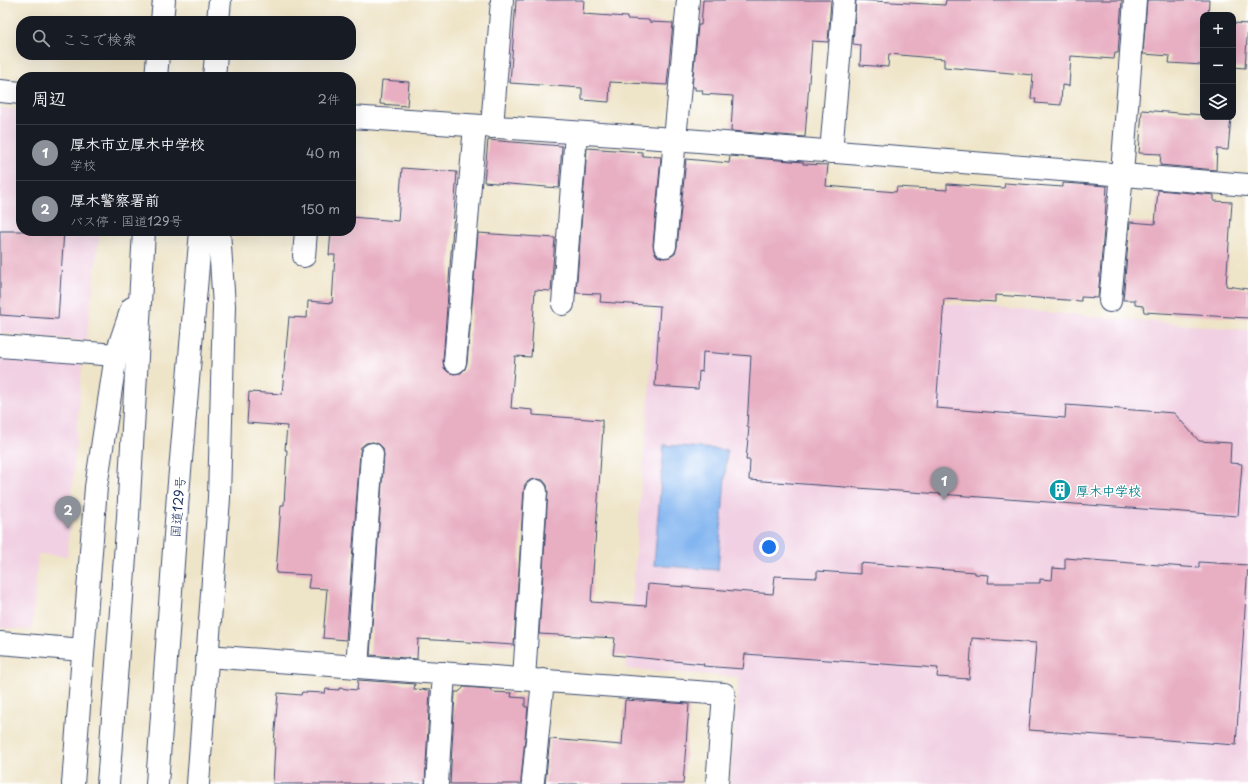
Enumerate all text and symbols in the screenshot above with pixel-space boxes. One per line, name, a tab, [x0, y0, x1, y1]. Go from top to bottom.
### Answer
map controls	[1200, 12, 1236, 120]
button: +	[1200, 12, 1236, 48]
search box	[16, 16, 356, 60]
icon: search	[30, 27, 52, 49]
text: ここで検索	[62, 27, 137, 50]
button: −	[1200, 48, 1236, 84]
button: layers	[1200, 84, 1236, 120]
text: 周辺	[32, 85, 66, 111]
text: 2件	[318, 89, 340, 108]
text: 厚木市立厚木中学校	[70, 132, 205, 155]
text: 1	[42, 143, 48, 162]
text: 40 m	[306, 143, 340, 162]
text: 学校	[70, 155, 96, 174]
text: 厚木警察署前	[70, 188, 160, 211]
text: 2	[40, 199, 50, 218]
text: 150 m	[301, 199, 340, 218]
text: バス停 · 国道129号	[70, 211, 183, 230]
pin: 1	[931, 467, 957, 500]
street label: 国道129号	[165, 476, 189, 538]
building icon: 厚木中学校	[1047, 477, 1073, 503]
place label: 厚木中学校	[1076, 481, 1141, 500]
pin: 2	[55, 496, 81, 529]
your location	[759, 537, 779, 557]

